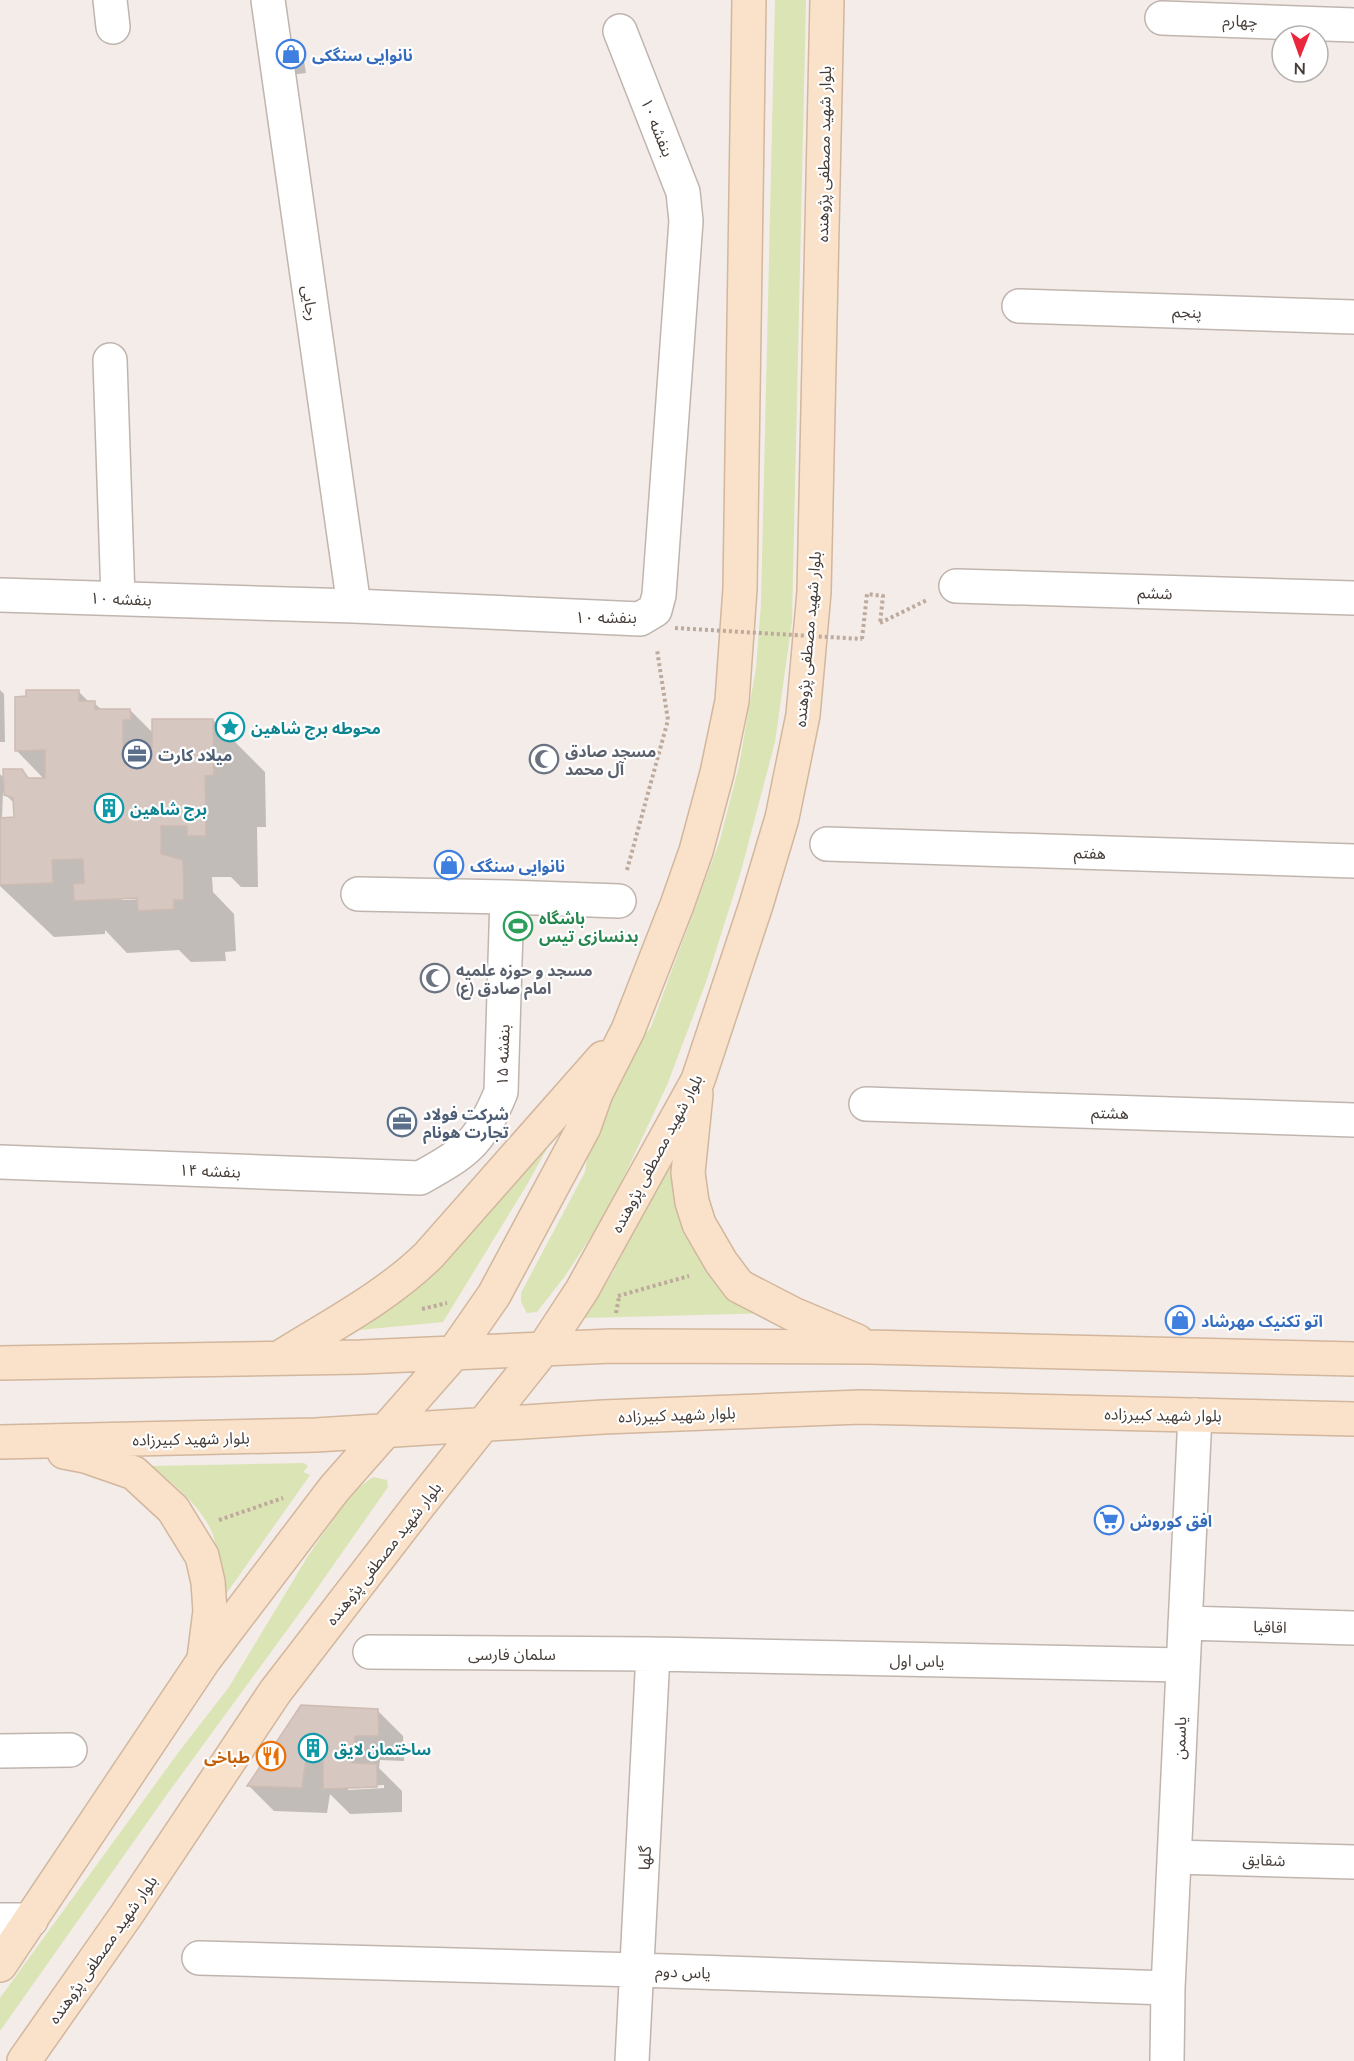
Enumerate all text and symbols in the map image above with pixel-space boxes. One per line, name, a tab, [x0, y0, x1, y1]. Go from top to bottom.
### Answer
street label: چهارم	[1222, 10, 1258, 34]
north arrow	[1270, 24, 1330, 84]
shop icon: نانوایی سنگکی	[275, 38, 307, 70]
place label: نانوایی سنگکی	[312, 45, 413, 65]
text: N	[1293, 60, 1306, 79]
street label: بلوار شهید مصطفی پژوهنده	[812, 66, 836, 242]
street label: بنفشه ۱۰	[638, 95, 678, 159]
street label: رجایی	[298, 284, 323, 322]
street label: پنجم	[1172, 301, 1202, 325]
street label: بلوار شهید مصطفی پژوهنده	[790, 550, 826, 728]
street label: ششم	[1137, 582, 1173, 606]
street label: بنفشه ۱۰	[90, 587, 152, 609]
street label: بنفشه ۱۰	[575, 607, 637, 626]
place icon: محوطه برج شاهین	[214, 711, 246, 743]
place label: محوطه برج شاهین	[251, 718, 381, 740]
office icon: میلاد کارت	[121, 738, 153, 770]
place label: مسجد صادق آل محمد	[565, 741, 656, 779]
mosque icon: مسجد صادق آل محمد	[528, 743, 560, 775]
place label: میلاد کارت	[158, 745, 232, 765]
building icon: برج شاهین	[93, 792, 125, 824]
place label: برج شاهین	[130, 799, 207, 821]
street label: هفتم	[1073, 842, 1106, 866]
shop icon: نانوایی سنگک	[433, 849, 465, 881]
place label: نانوایی سنگک	[470, 856, 565, 876]
place label: باشگاه بدنسازی تیس	[539, 908, 639, 946]
sports icon: باشگاه بدنسازی تیس	[502, 910, 534, 942]
place label: مسجد و حوزه علمیه امام صادق (ع)	[456, 960, 593, 1000]
mosque icon: مسجد و حوزه علمیه امام صادق (ع)	[419, 962, 451, 994]
street label: بنفشه ۱۵	[491, 1024, 513, 1086]
street label: بلوار شهید مصطفی پژوهنده	[606, 1071, 708, 1236]
street label: هشتم	[1091, 1102, 1129, 1126]
place label: شرکت فولاد تجارت هونام	[423, 1104, 509, 1144]
office icon: شرکت فولاد تجارت هونام	[386, 1106, 418, 1138]
street label: بنفشه ۱۴	[179, 1159, 241, 1181]
shop icon: اتو تکنیک مهرشاد	[1164, 1304, 1196, 1336]
place label: اتو تکنیک مهرشاد	[1201, 1311, 1323, 1331]
street label: بلوار شهید کبیرزاده	[618, 1402, 736, 1427]
street label: بلوار شهید کبیرزاده	[1104, 1403, 1222, 1426]
street label: بلوار شهید کبیرزاده	[132, 1427, 250, 1450]
street label: بلوار شهید مصطفی پژوهنده	[321, 1478, 446, 1630]
supermarket icon: افق کوروش	[1093, 1504, 1125, 1536]
place label: افق کوروش	[1130, 1511, 1212, 1532]
street label: اقاقیا	[1253, 1616, 1287, 1636]
street label: سلمان فارسی	[468, 1644, 556, 1664]
street label: یاس اول	[889, 1650, 945, 1672]
street label: یاسمن	[1169, 1716, 1190, 1760]
building icon: ساختمان لایق	[297, 1732, 329, 1764]
place label: ساختمان لایق	[334, 1739, 431, 1760]
restaurant icon: طباخی	[255, 1740, 287, 1772]
place label: طباخی	[204, 1747, 250, 1767]
street label: گلها	[634, 1845, 655, 1871]
street label: شقایق	[1242, 1849, 1286, 1871]
street label: بلوار شهید مصطفی پژوهنده	[44, 1871, 162, 2028]
street label: یاس دوم	[655, 1961, 711, 1985]

